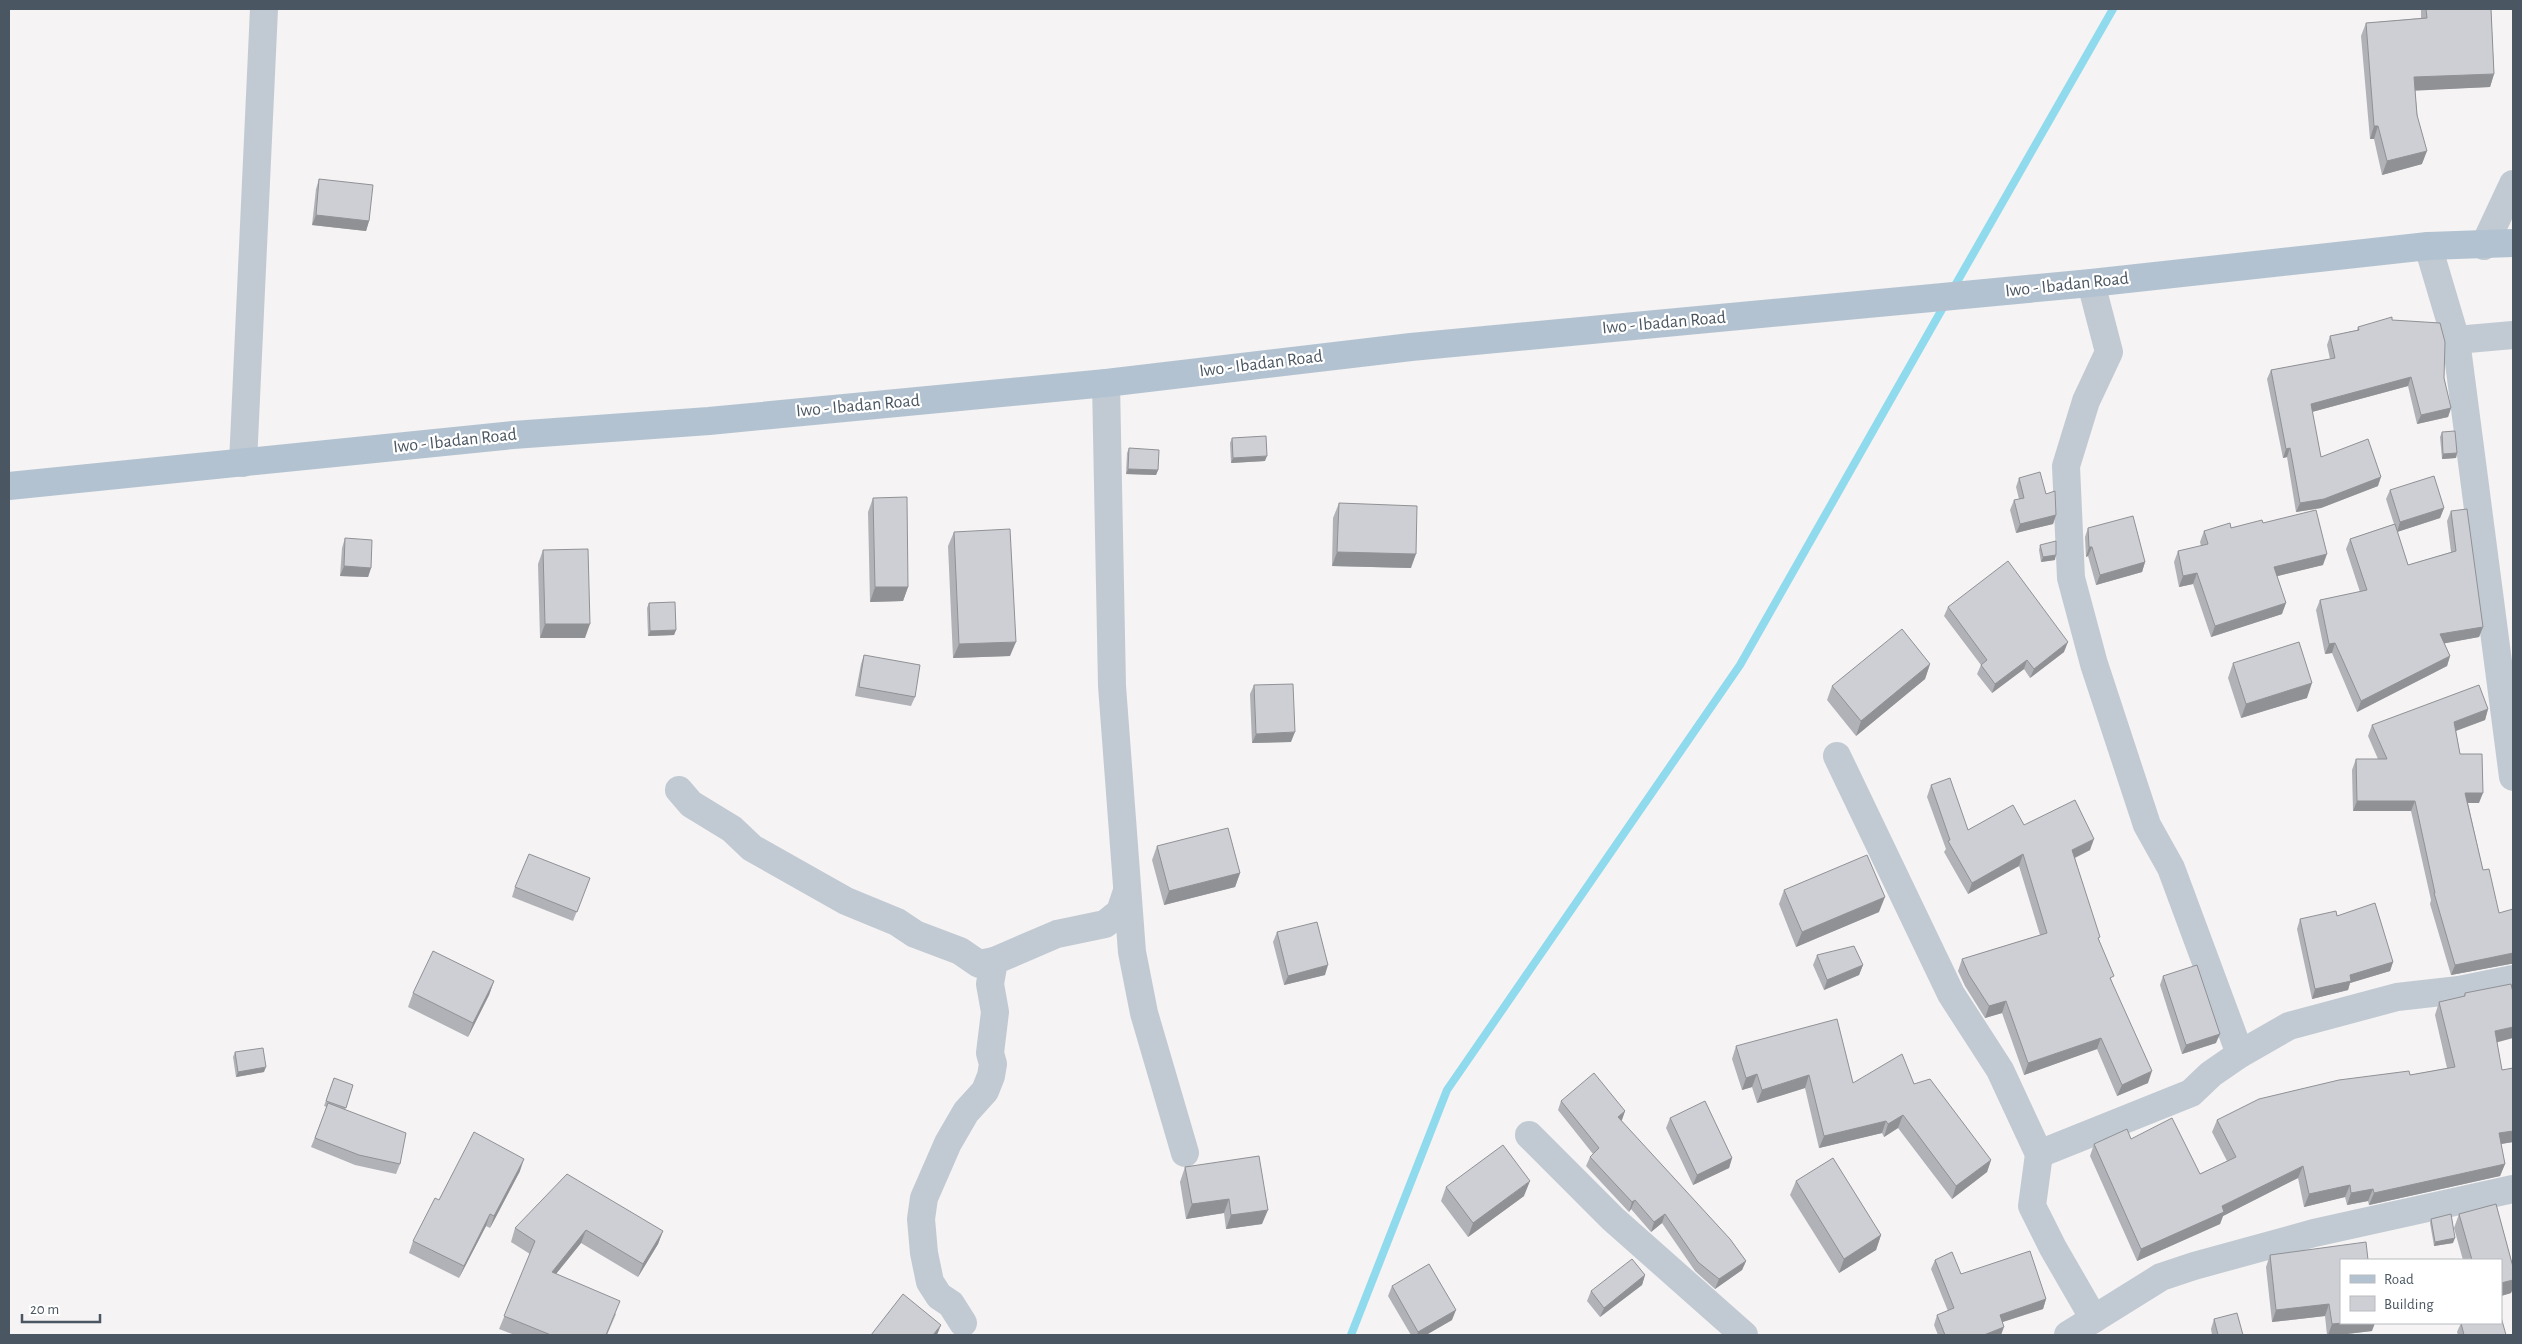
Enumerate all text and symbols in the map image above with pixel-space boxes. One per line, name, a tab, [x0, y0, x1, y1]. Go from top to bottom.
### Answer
street label: Iwo - Ibadan Road	[2004, 270, 2130, 300]
street label: Iwo - Ibadan Road	[1601, 309, 1727, 337]
street label: Iwo - Ibadan Road	[1198, 347, 1324, 381]
street label: Iwo - Ibadan Road	[795, 392, 921, 420]
street label: Iwo - Ibadan Road	[392, 426, 518, 456]
legend	[2340, 1259, 2502, 1324]
text: Road	[2384, 1272, 2414, 1287]
scale bar	[22, 1292, 100, 1324]
text: Building	[2384, 1297, 2434, 1312]
text: 20 m	[30, 1302, 59, 1317]

